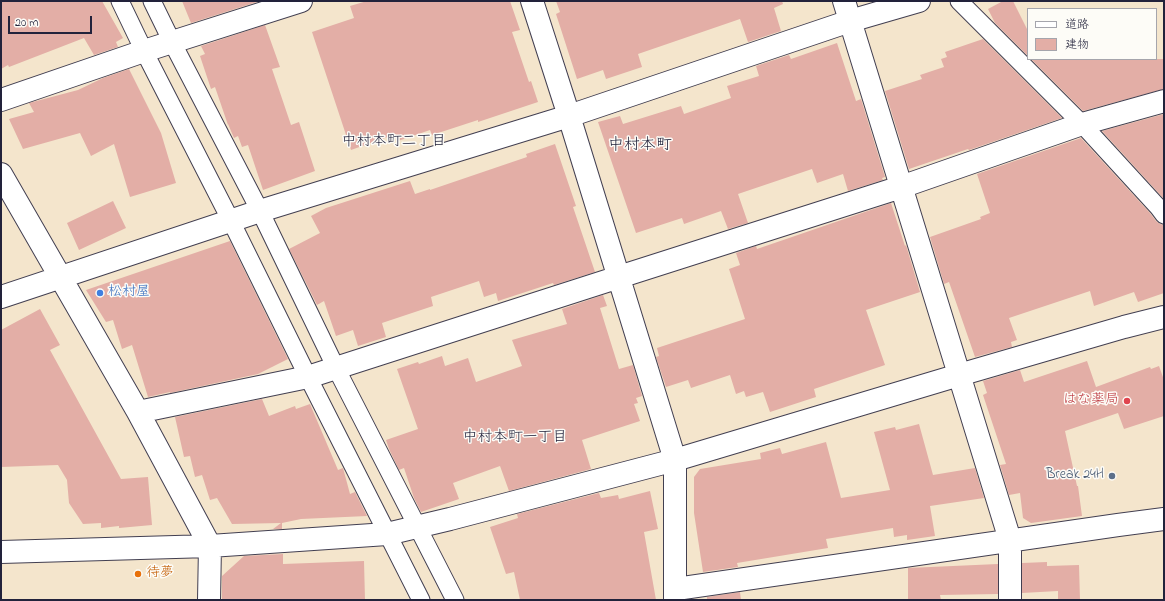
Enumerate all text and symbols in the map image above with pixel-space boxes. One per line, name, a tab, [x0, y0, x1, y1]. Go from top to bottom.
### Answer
scale bar	[10, 8, 94, 34]
legend	[1027, 8, 1157, 60]
text: 20 m	[15, 14, 38, 32]
text: 道路	[1065, 16, 1089, 34]
text: 建物	[1065, 36, 1089, 54]
district label: 中村本町二丁目	[342, 134, 446, 152]
district label: 中村本町	[608, 136, 672, 156]
place label: 松村屋	[108, 285, 150, 301]
marker: 松村屋	[95, 288, 105, 298]
place label: はな薬局	[1063, 393, 1119, 409]
marker: はな薬局	[1122, 396, 1132, 406]
district label: 中村本町一丁目	[463, 430, 567, 448]
place label: Break 24H	[1046, 468, 1104, 484]
marker: Break 24H	[1107, 471, 1117, 481]
place label: 待夢	[146, 566, 174, 582]
marker: 待夢	[133, 569, 143, 579]

